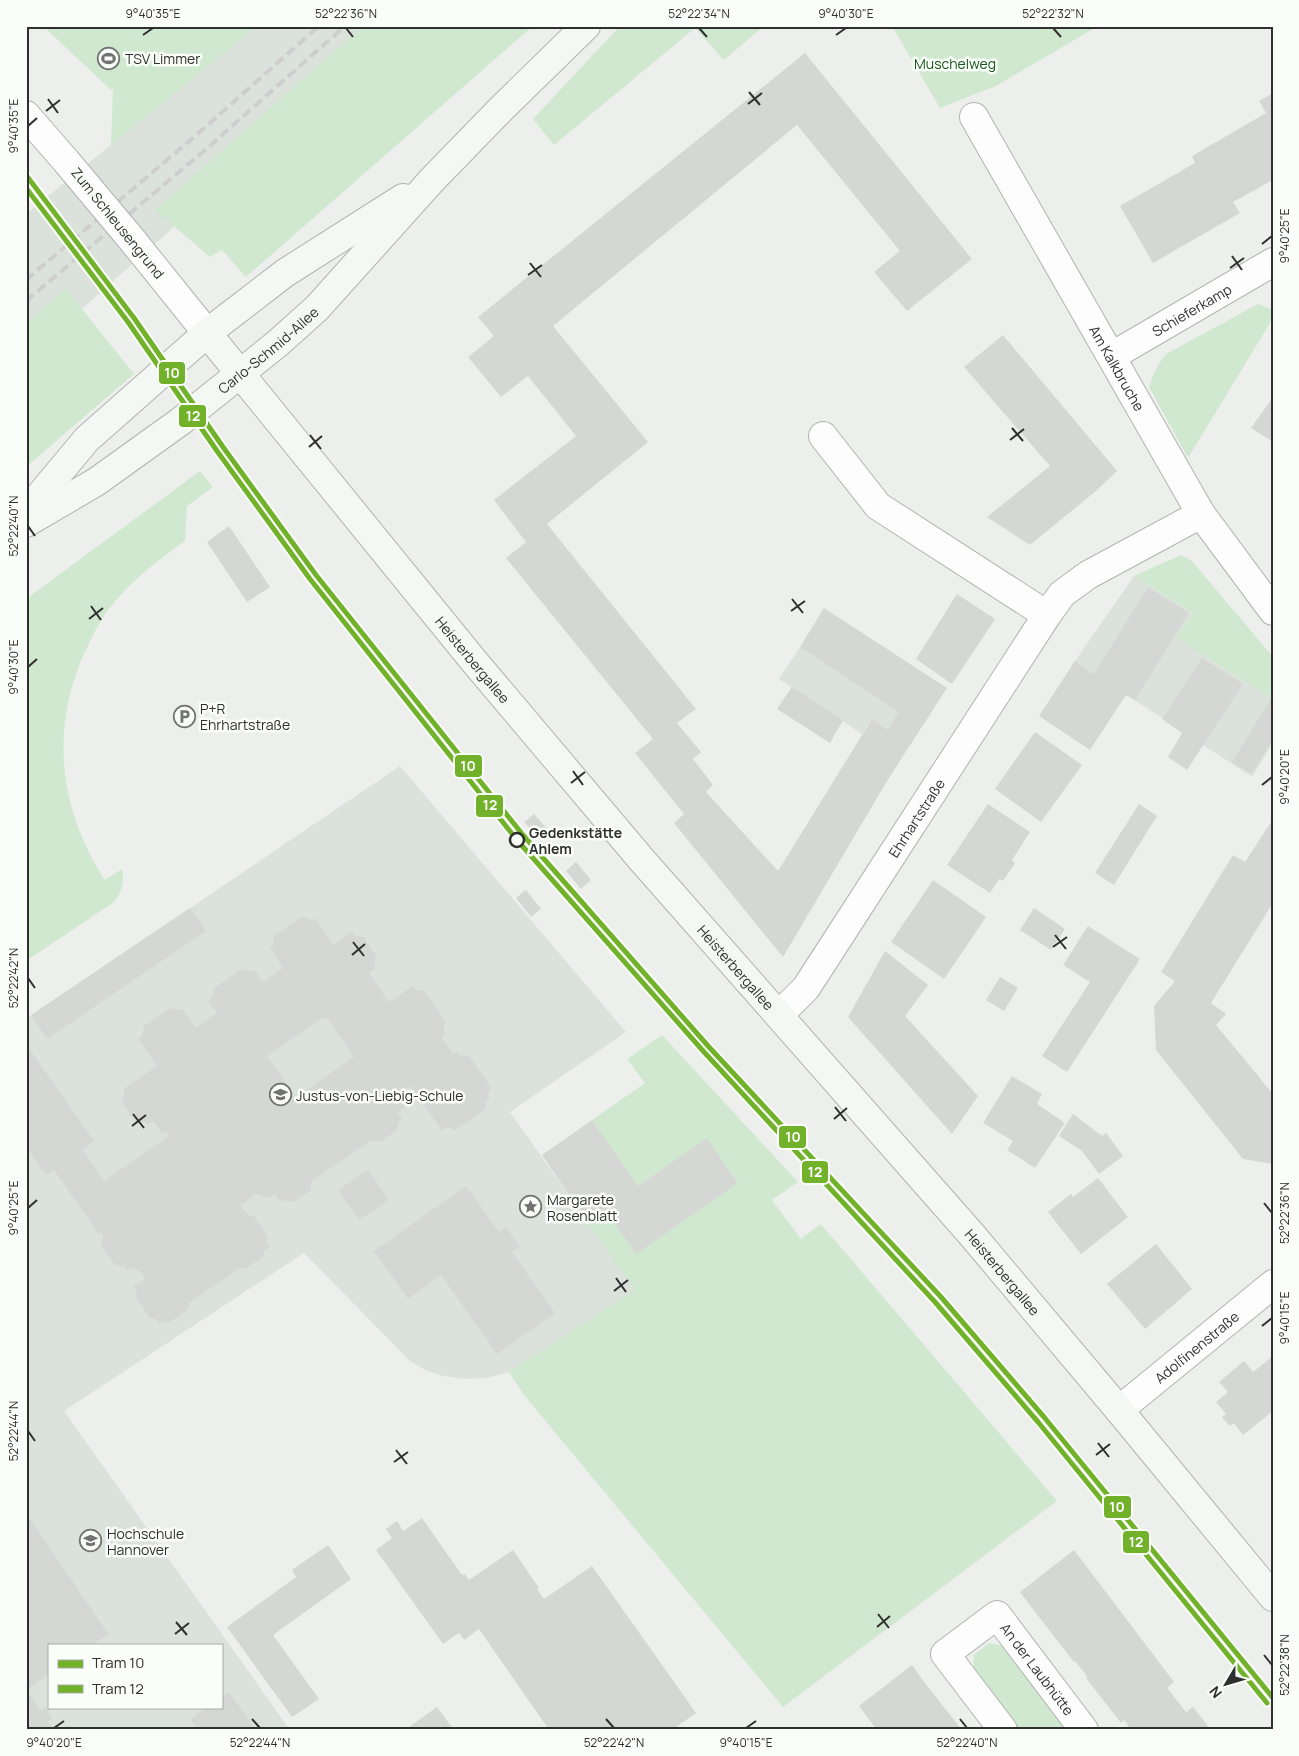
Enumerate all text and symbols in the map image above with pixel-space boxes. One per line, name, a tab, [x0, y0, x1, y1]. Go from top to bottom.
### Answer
text: 9°40'35"E	[126, 5, 181, 22]
text: 52°22'36"N	[315, 5, 377, 22]
text: 52°22'34"N	[668, 5, 730, 22]
text: 9°40'30"E	[818, 5, 874, 22]
text: 52°22'32"N	[1022, 5, 1084, 22]
sports icon: TSV Limmer	[97, 46, 121, 70]
place label: TSV Limmer	[125, 49, 200, 68]
park label: Muschelweg	[914, 54, 996, 73]
text: 9°40'35"E	[5, 98, 22, 153]
street label: Zum Schleusengrund	[67, 163, 169, 283]
text: 9°40'25"E	[1276, 208, 1293, 264]
street label: Schieferkamp	[1148, 279, 1235, 340]
street label: Carlo-Schmid-Allee	[213, 302, 322, 398]
street label: Am Kalkbruche	[1085, 322, 1149, 414]
line badge: 10	[158, 361, 186, 385]
text: 10	[164, 363, 180, 382]
line badge: 12	[178, 404, 207, 428]
text: 12	[186, 406, 200, 425]
text: 52°22'40"N	[5, 496, 22, 556]
street label: Heisterbergallee	[431, 612, 515, 707]
text: 9°40'30"E	[5, 639, 22, 695]
place label: P+R Ehrhartstraße	[200, 699, 290, 734]
parking icon: P+R Ehrhartstraße	[172, 704, 196, 728]
text: 9°40'20"E	[1276, 749, 1293, 805]
line badge: 10	[454, 754, 483, 778]
text: 10	[460, 756, 476, 775]
street label: Ehrhartstraße	[884, 775, 949, 861]
line badge: 12	[475, 794, 504, 818]
text: 12	[483, 795, 497, 814]
place label: Gedenkstätte Ahlem	[529, 823, 622, 858]
marker: Gedenkstätte Ahlem	[509, 832, 525, 848]
street label: Heisterbergallee	[694, 921, 779, 1014]
text: 52°22'42"N	[5, 948, 22, 1008]
school or university icon: Justus-von-Liebig-Schule	[268, 1083, 292, 1107]
place label: Justus-von-Liebig-Schule	[296, 1086, 463, 1105]
line badge: 10	[778, 1125, 807, 1149]
text: 10	[785, 1127, 801, 1146]
line badge: 12	[801, 1160, 829, 1184]
text: 12	[808, 1162, 822, 1181]
text: 9°40'25"E	[5, 1180, 22, 1236]
text: 52°22'36"N	[1276, 1182, 1293, 1244]
place label: Margarete Rosenblatt	[547, 1190, 617, 1225]
place icon: Margarete Rosenblatt	[519, 1195, 543, 1219]
street label: Heisterbergallee	[961, 1225, 1045, 1319]
text: 9°40'15"E	[1276, 1291, 1293, 1344]
street label: Adolfinenstraße	[1150, 1306, 1243, 1387]
text: 52°22'44"N	[5, 1401, 22, 1461]
line badge: 10	[1103, 1495, 1132, 1519]
text: 10	[1109, 1497, 1125, 1516]
place label: Hochschule Hannover	[107, 1524, 184, 1559]
school or university icon: Hochschule Hannover	[79, 1529, 103, 1553]
line badge: 12	[1122, 1530, 1150, 1554]
text: 12	[1129, 1532, 1143, 1551]
street label: An der Laubhütte	[997, 1619, 1079, 1719]
text: 52°22'38"N	[1276, 1634, 1293, 1696]
legend	[48, 1644, 222, 1708]
text: Tram 10	[92, 1652, 144, 1673]
north arrow	[1202, 1658, 1252, 1708]
text: Tram 12	[92, 1678, 144, 1699]
text: N	[1205, 1682, 1226, 1702]
text: 9°40'20"E	[26, 1734, 82, 1751]
text: 52°22'44"N	[230, 1734, 290, 1751]
text: 52°22'42"N	[584, 1734, 644, 1751]
text: 9°40'15"E	[720, 1734, 773, 1751]
text: 52°22'40"N	[937, 1734, 997, 1751]

